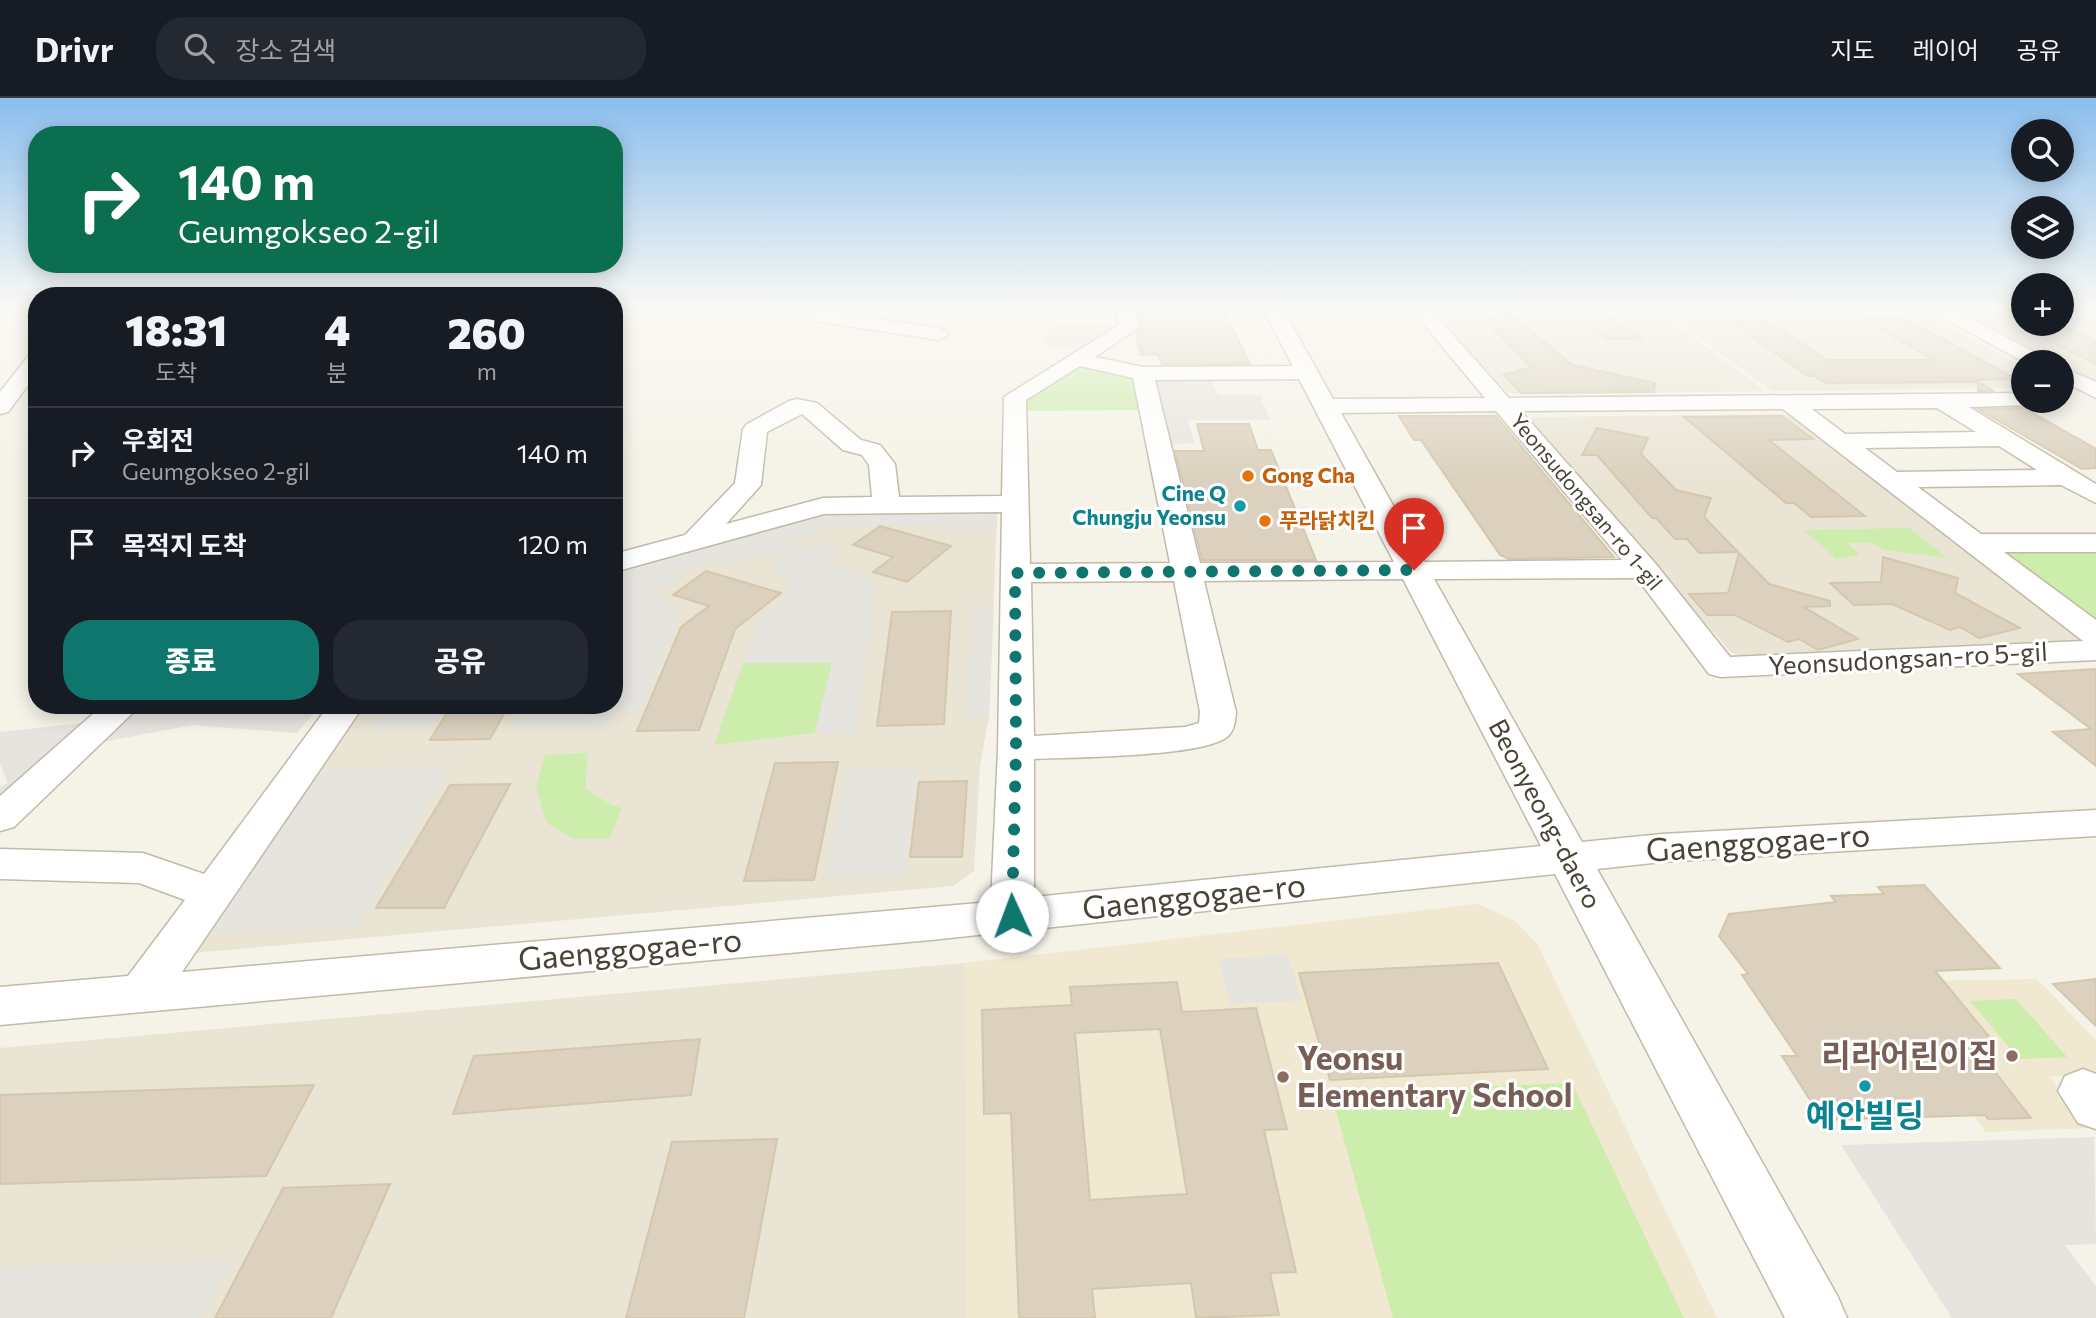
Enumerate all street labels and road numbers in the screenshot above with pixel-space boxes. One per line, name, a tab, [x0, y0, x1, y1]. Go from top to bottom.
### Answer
street label: Yeonsudongsan-ro 1-gil	[1506, 408, 1668, 594]
street label: Yeonsudongsan-ro 5-gil	[1767, 635, 2048, 680]
street label: Beonyeong-daero	[1483, 713, 1609, 913]
street label: Gaenggogae-ro	[1644, 813, 1871, 869]
street label: Gaenggogae-ro	[1080, 863, 1308, 927]
street label: Gaenggogae-ro	[516, 918, 743, 978]

